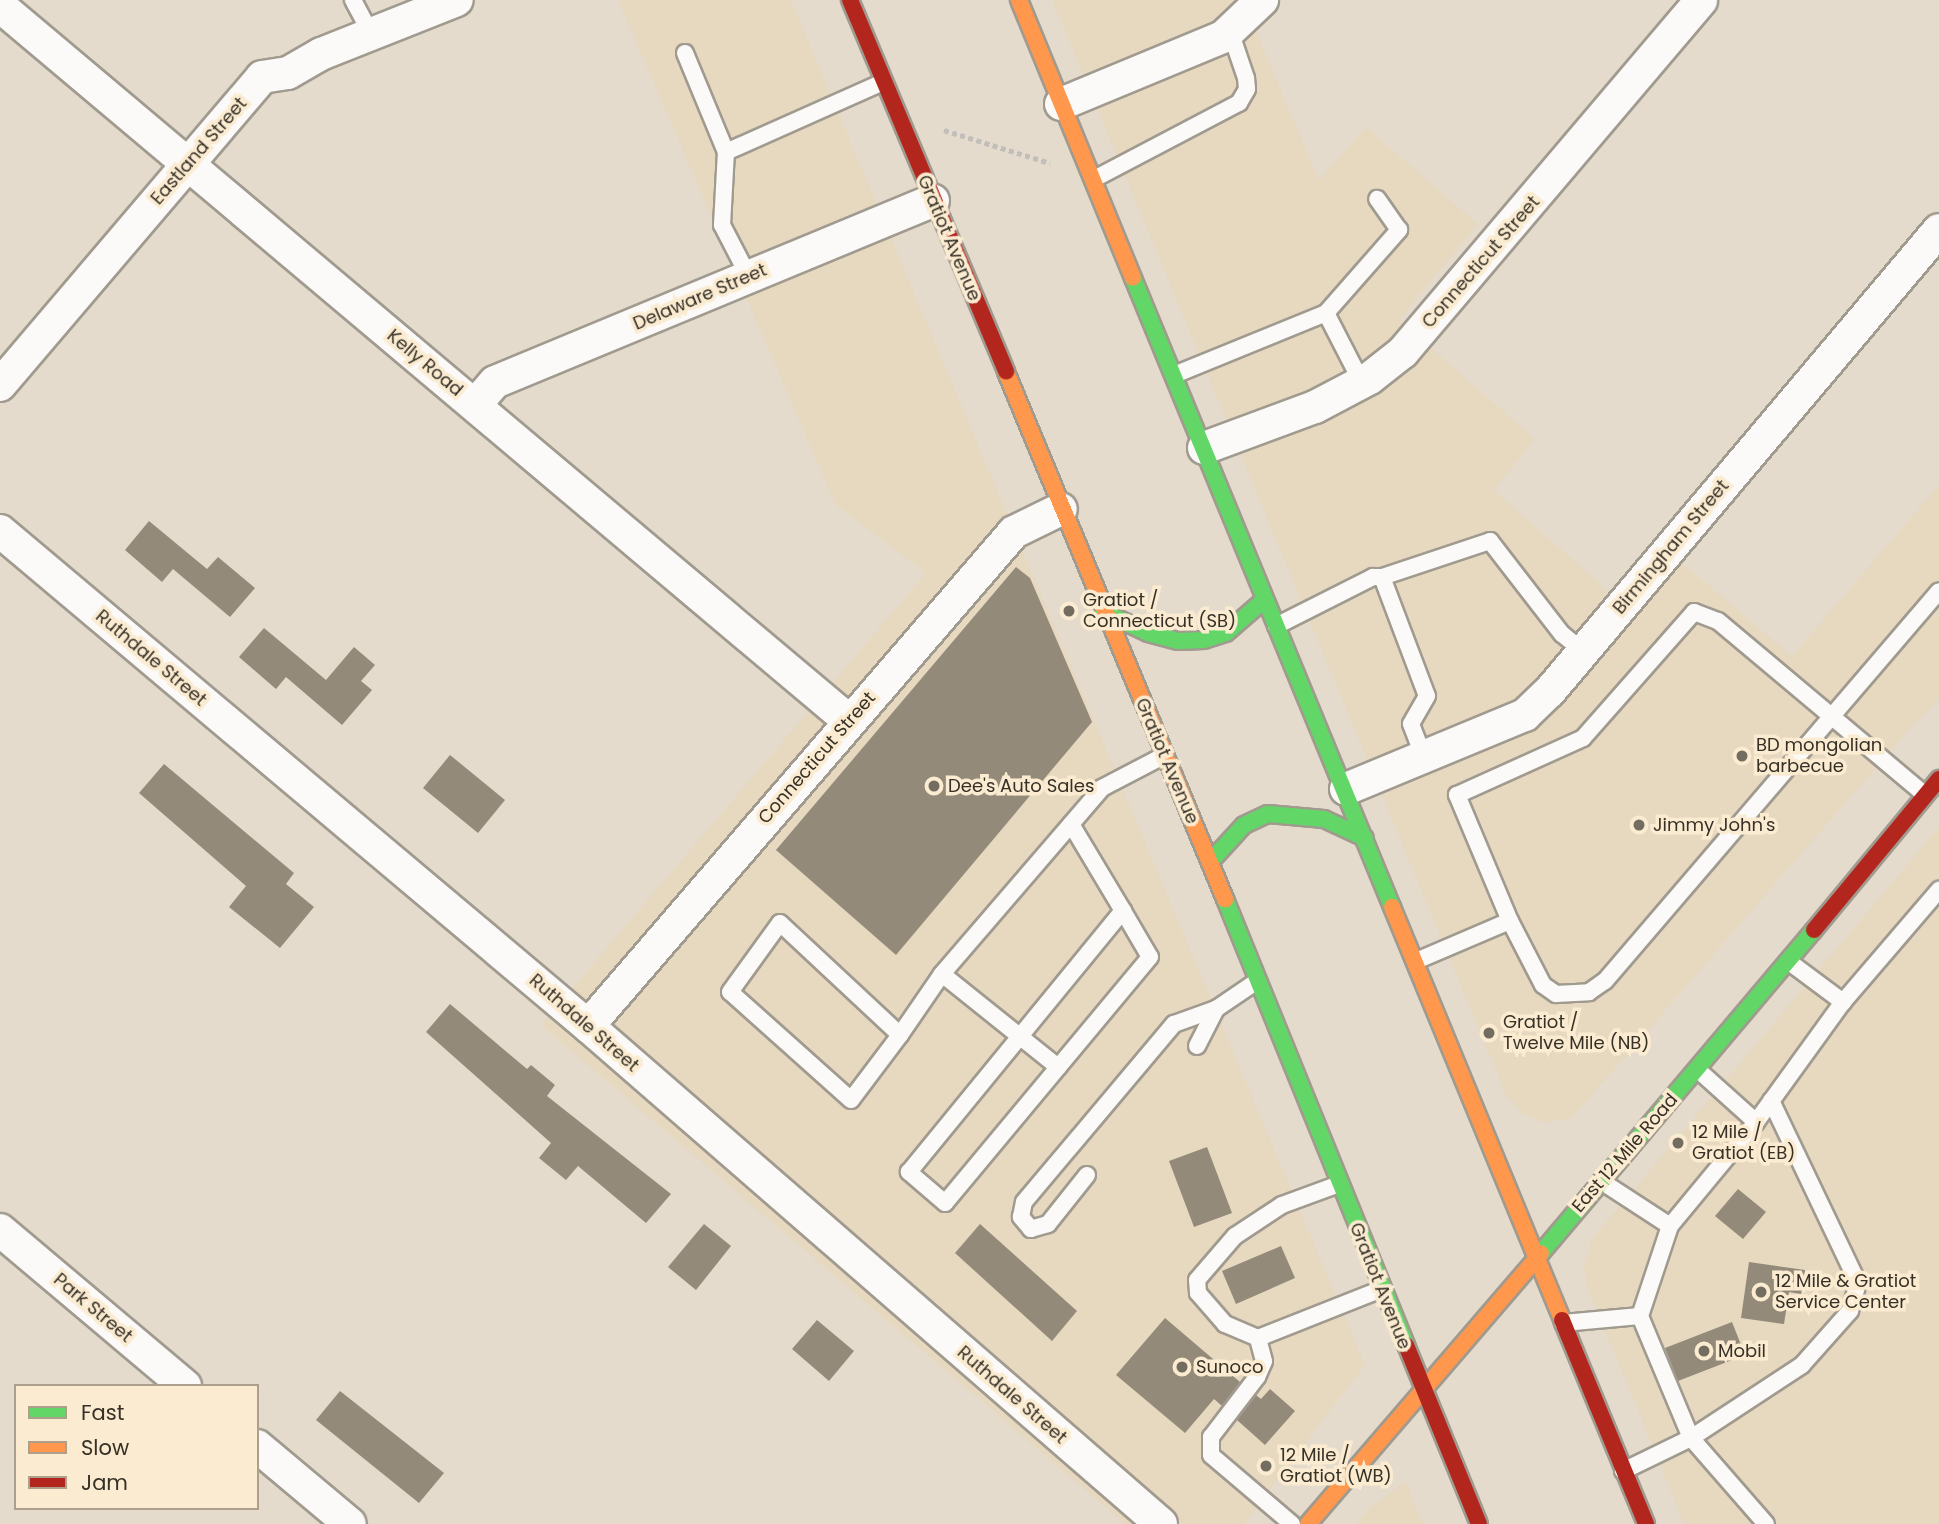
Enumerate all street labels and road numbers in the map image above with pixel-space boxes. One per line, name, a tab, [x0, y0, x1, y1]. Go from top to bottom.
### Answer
street label: Eastland Street	[147, 93, 251, 209]
street label: Gratiot Avenue	[913, 172, 985, 304]
street label: Connecticut Street	[1418, 192, 1544, 332]
street label: Delaware Street	[630, 259, 770, 335]
street label: Kelly Road	[383, 325, 467, 401]
street label: Birmingham Street	[1609, 475, 1733, 619]
street label: Ruthdale Street	[91, 605, 211, 711]
street label: Connecticut Street	[754, 688, 880, 828]
street label: Gratiot Avenue	[1131, 695, 1203, 827]
street label: Ruthdale Street	[525, 970, 643, 1076]
street label: East 12 Mile Road	[1568, 1089, 1682, 1217]
street label: Gratiot Avenue	[1345, 1220, 1415, 1352]
street label: Park Street	[49, 1269, 137, 1347]
street label: Ruthdale Street	[953, 1342, 1071, 1448]

